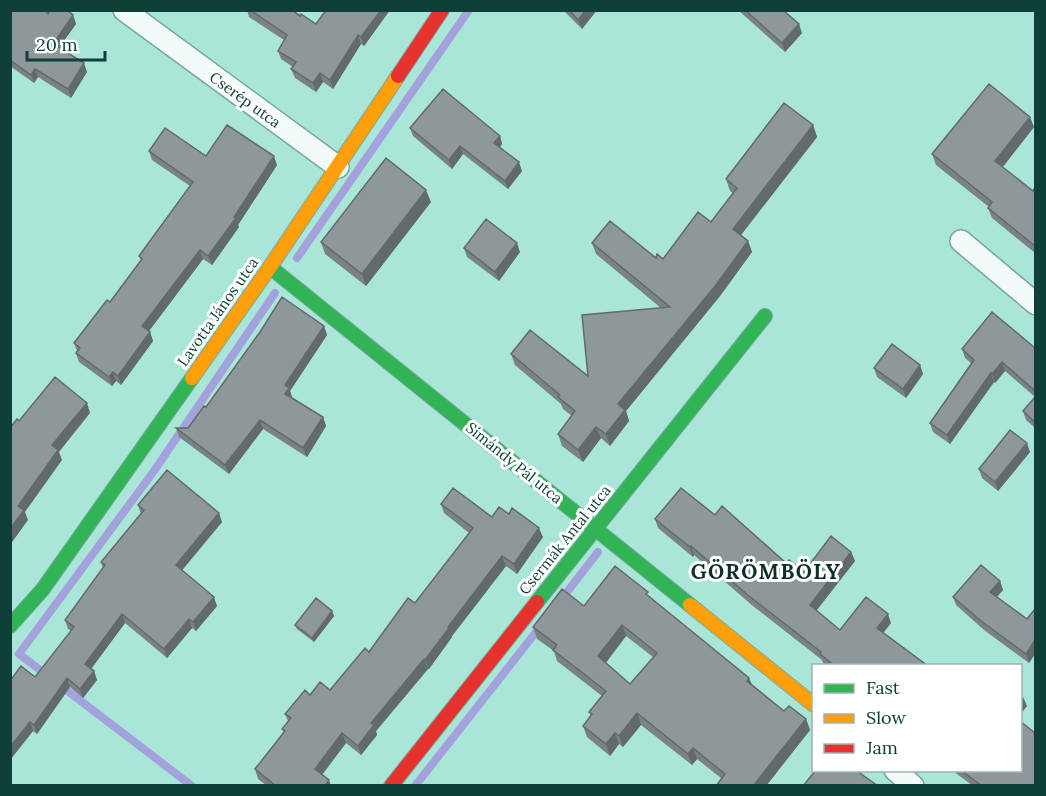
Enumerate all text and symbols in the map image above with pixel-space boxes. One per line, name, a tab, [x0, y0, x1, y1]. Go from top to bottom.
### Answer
scale bar	[27, 24, 105, 62]
text: 20 m	[36, 33, 78, 56]
street label: Cserép utca	[206, 67, 285, 132]
street label: Lavotta János utca	[173, 253, 262, 370]
street label: Simándy Pál utca	[462, 418, 567, 508]
street label: Csermák Antal utca	[515, 481, 615, 598]
district label: GÖRÖMBÖLY	[691, 558, 841, 585]
legend	[812, 664, 1022, 772]
text: Fast	[866, 676, 900, 699]
text: Slow	[866, 706, 906, 729]
text: Jam	[865, 736, 898, 759]

